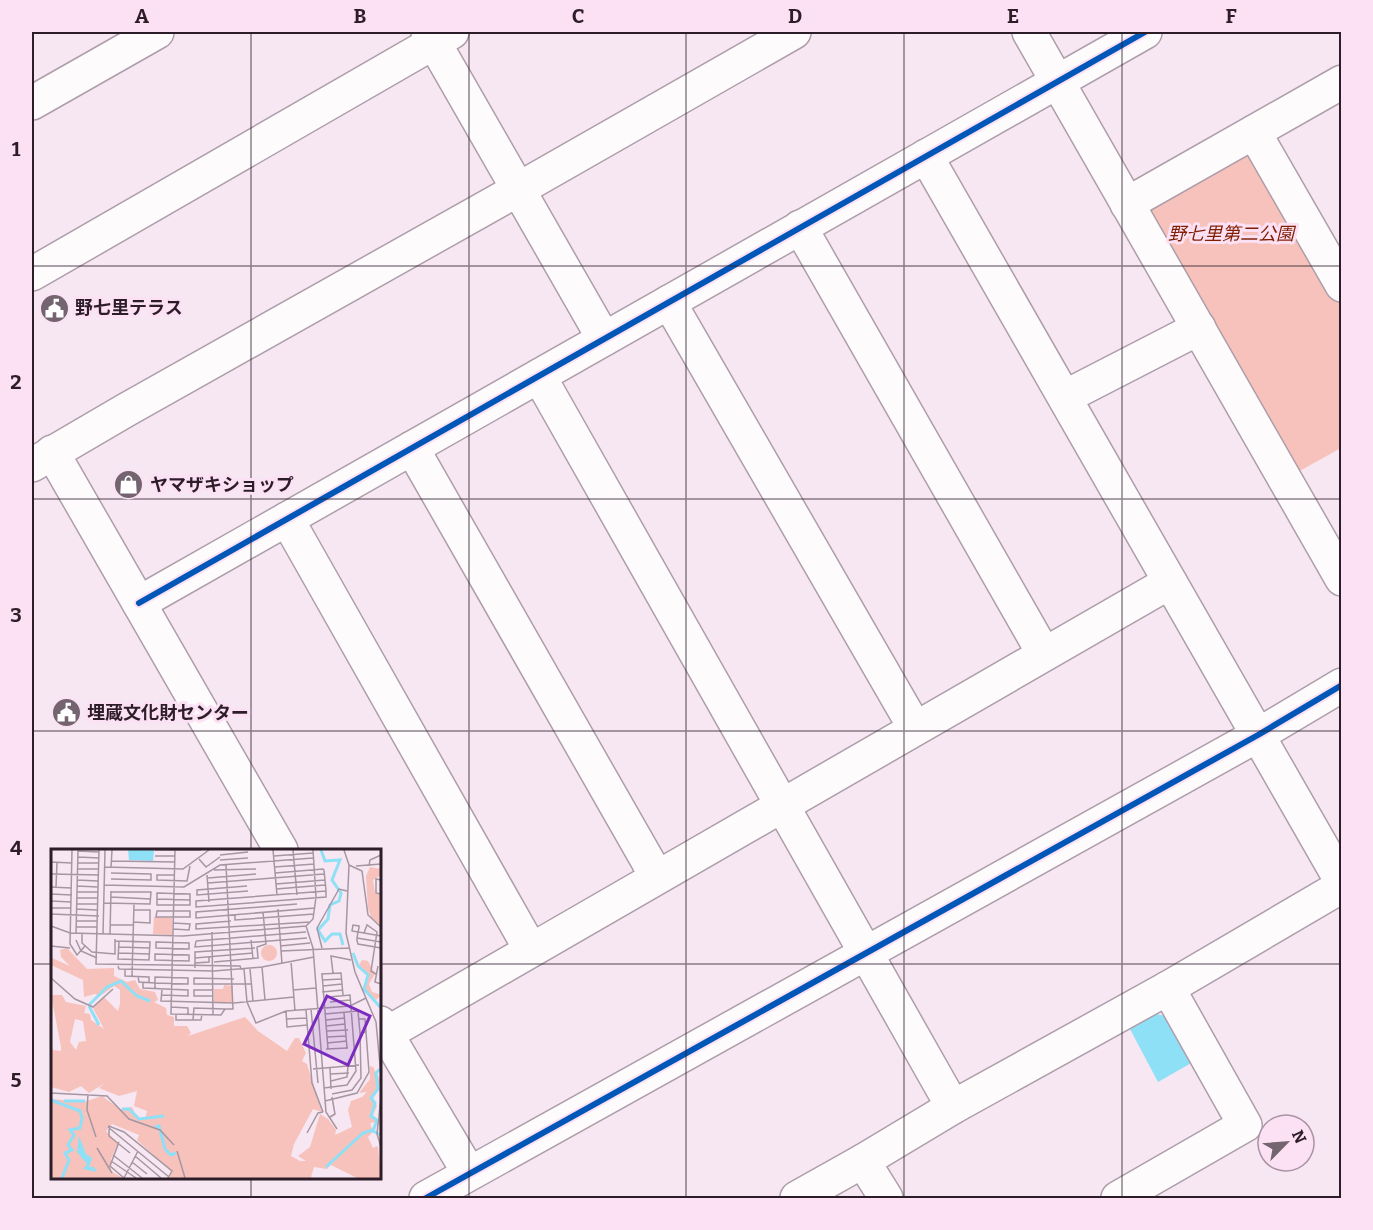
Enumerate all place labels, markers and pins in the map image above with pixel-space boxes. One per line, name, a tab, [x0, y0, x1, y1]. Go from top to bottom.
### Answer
public building icon: 野七里テラス	[38, 292, 70, 324]
place label: 野七里テラス	[75, 297, 183, 319]
shop icon: ヤマザキショップ	[113, 469, 145, 501]
place label: ヤマザキショップ	[150, 474, 294, 496]
public building icon: 埋蔵文化財センター	[50, 697, 82, 729]
place label: 埋蔵文化財センター	[87, 702, 249, 724]

